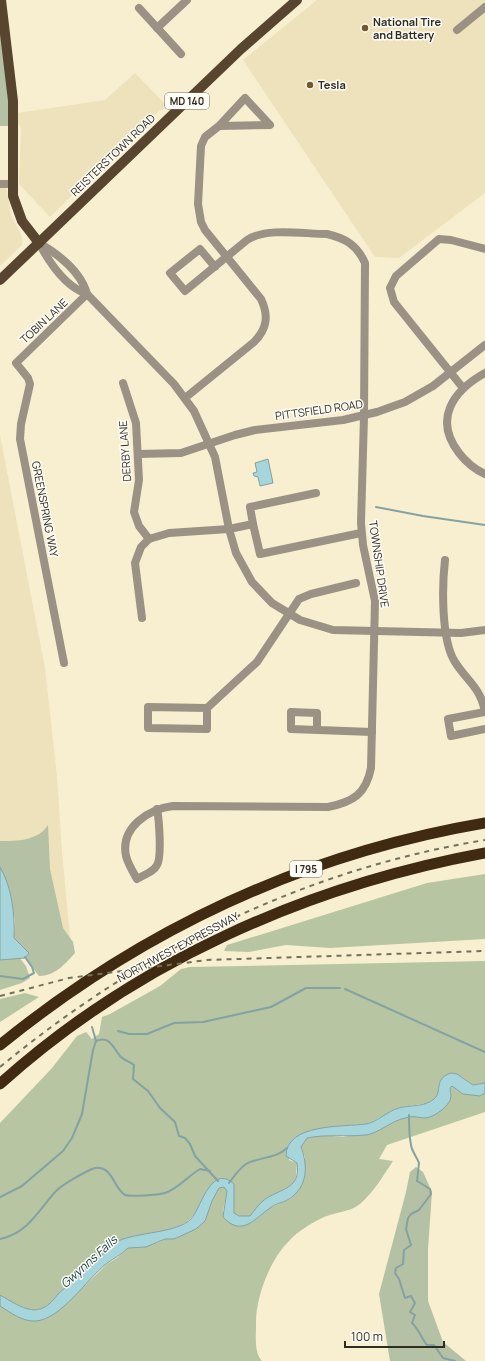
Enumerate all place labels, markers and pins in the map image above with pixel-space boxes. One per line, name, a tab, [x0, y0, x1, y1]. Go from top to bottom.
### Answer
place label: National Tire and Battery	[373, 14, 441, 42]
marker: National Tire and Battery	[360, 23, 370, 33]
place label: Tesla	[318, 77, 346, 92]
marker: Tesla	[305, 80, 315, 90]

